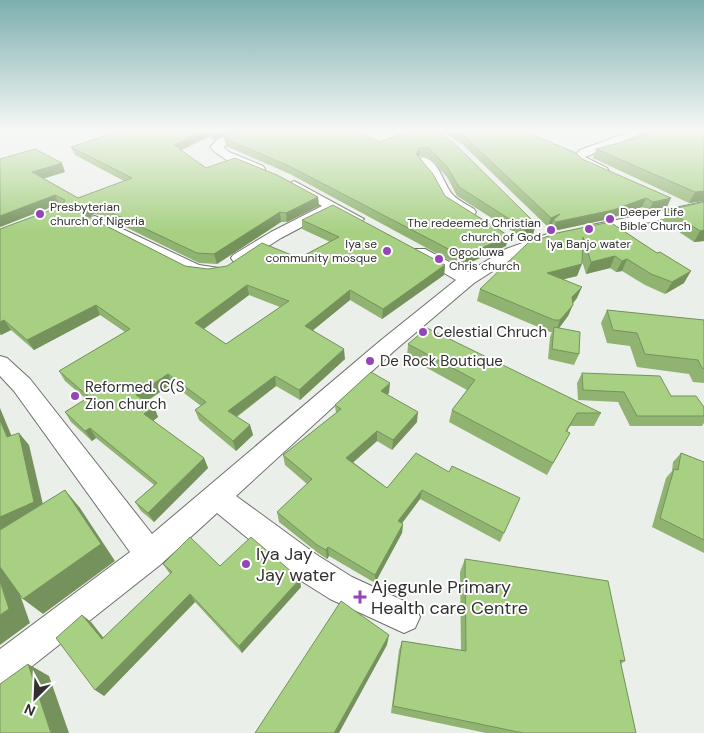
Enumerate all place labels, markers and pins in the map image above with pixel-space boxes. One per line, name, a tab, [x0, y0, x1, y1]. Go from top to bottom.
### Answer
place label: Presbyterian church of Nigeria	[50, 199, 145, 229]
place label: Deeper Life Bible Church	[620, 204, 691, 234]
marker: Presbyterian church of Nigeria	[34, 208, 46, 220]
marker: Deeper Life Bible Church	[604, 213, 616, 225]
place label: The redeemed Christian church of God	[407, 215, 541, 245]
marker: Iya Banjo water	[583, 223, 595, 235]
marker: The redeemed Christian church of God	[545, 224, 557, 236]
place label: Iya se community mosque	[265, 236, 377, 266]
place label: Iya Banjo water	[547, 236, 631, 252]
place label: Ogooluwa Chris church	[449, 244, 520, 274]
marker: Iya se community mosque	[381, 245, 393, 257]
marker: Ogooluwa Chris church	[433, 253, 445, 265]
place label: Celestial Chruch	[433, 322, 547, 342]
marker: Celestial Chruch	[417, 326, 429, 338]
place label: De Rock Boutique	[380, 351, 503, 371]
marker: De Rock Boutique	[364, 355, 376, 367]
place label: Reformed. C(S Zion church	[85, 377, 185, 414]
marker: Reformed. C(S Zion church	[69, 390, 81, 402]
place label: Iya Jay Jay water	[256, 542, 336, 587]
marker: Iya Jay Jay water	[240, 558, 252, 570]
place label: Ajegunle Primary Health care Centre	[371, 575, 528, 620]
marker: Ajegunle Primary Health care Centre	[353, 590, 367, 604]

